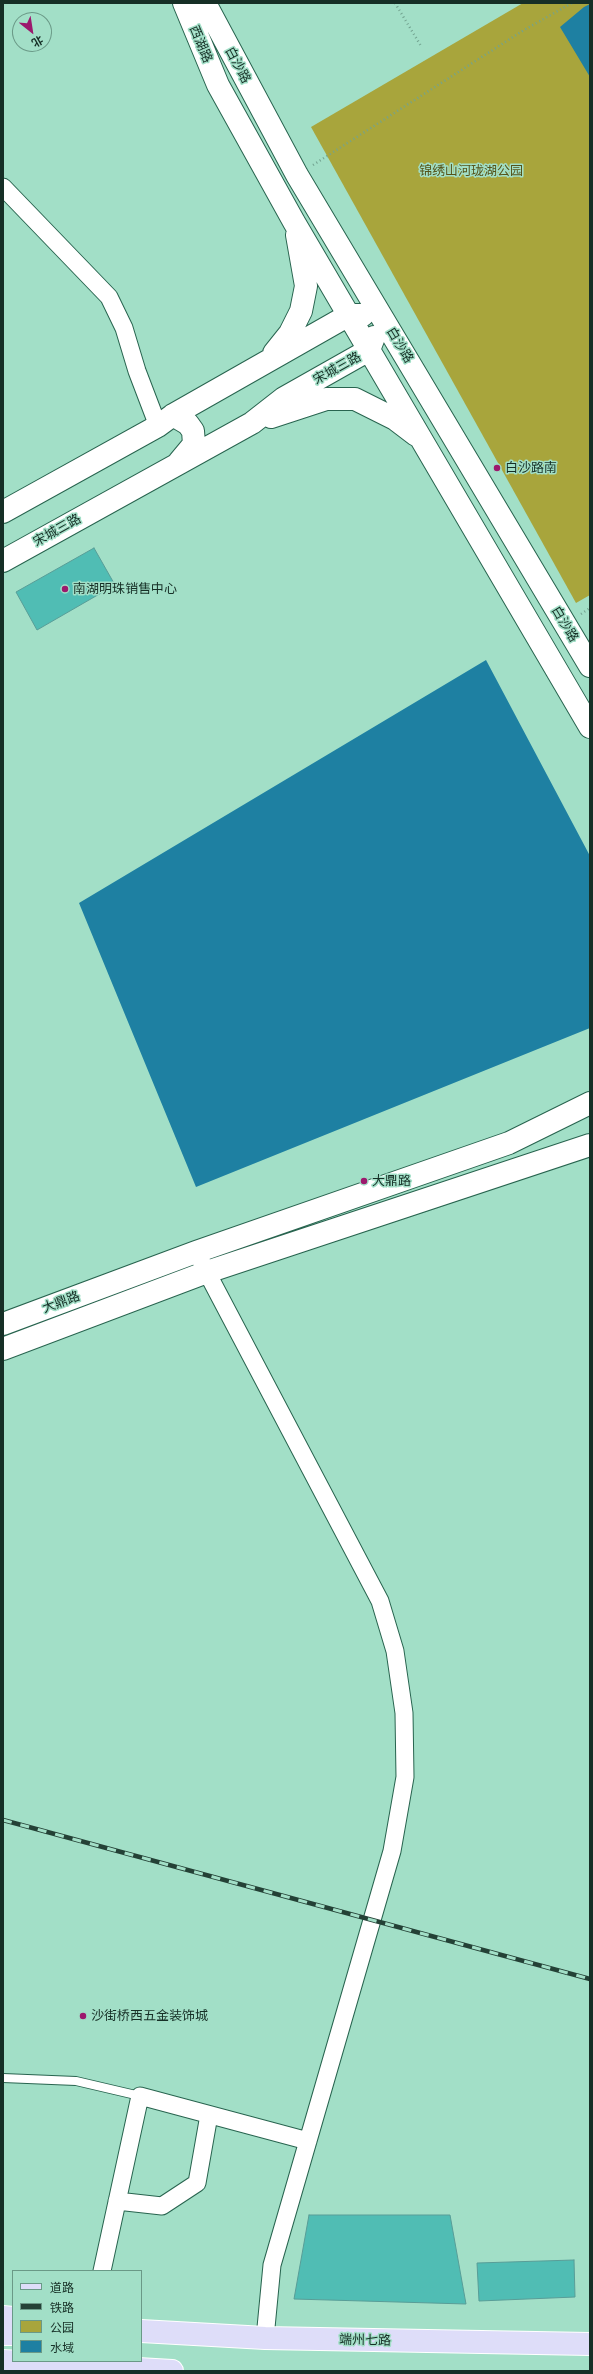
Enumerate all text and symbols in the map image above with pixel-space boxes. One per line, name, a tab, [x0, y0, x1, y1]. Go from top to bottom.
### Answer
north arrow	[12, 12, 52, 52]
street label: 西湖路	[186, 23, 216, 65]
text: 北	[30, 34, 46, 50]
street label: 白沙路	[222, 44, 254, 86]
park label: 锦绣山河珑湖公园	[419, 163, 523, 179]
street label: 白沙路	[383, 324, 417, 366]
street label: 宋城三路	[310, 349, 364, 387]
place label: 白沙路南	[505, 460, 557, 476]
marker: 白沙路南	[492, 463, 502, 473]
street label: 宋城三路	[30, 511, 84, 549]
place label: 南湖明珠销售中心	[73, 581, 177, 597]
marker: 南湖明珠销售中心	[60, 584, 70, 594]
street label: 白沙路	[548, 603, 582, 645]
place label: 大鼎路	[372, 1173, 411, 1189]
marker: 大鼎路	[359, 1176, 369, 1186]
street label: 大鼎路	[40, 1288, 82, 1316]
place label: 沙街桥西五金装饰城	[91, 2008, 208, 2024]
marker: 沙街桥西五金装饰城	[78, 2011, 88, 2021]
legend	[12, 2270, 142, 2362]
text: 道路	[50, 2280, 74, 2294]
text: 铁路	[50, 2300, 74, 2314]
text: 公园	[50, 2320, 74, 2334]
street label: 端州七路	[339, 2332, 391, 2348]
text: 水域	[50, 2340, 74, 2354]

